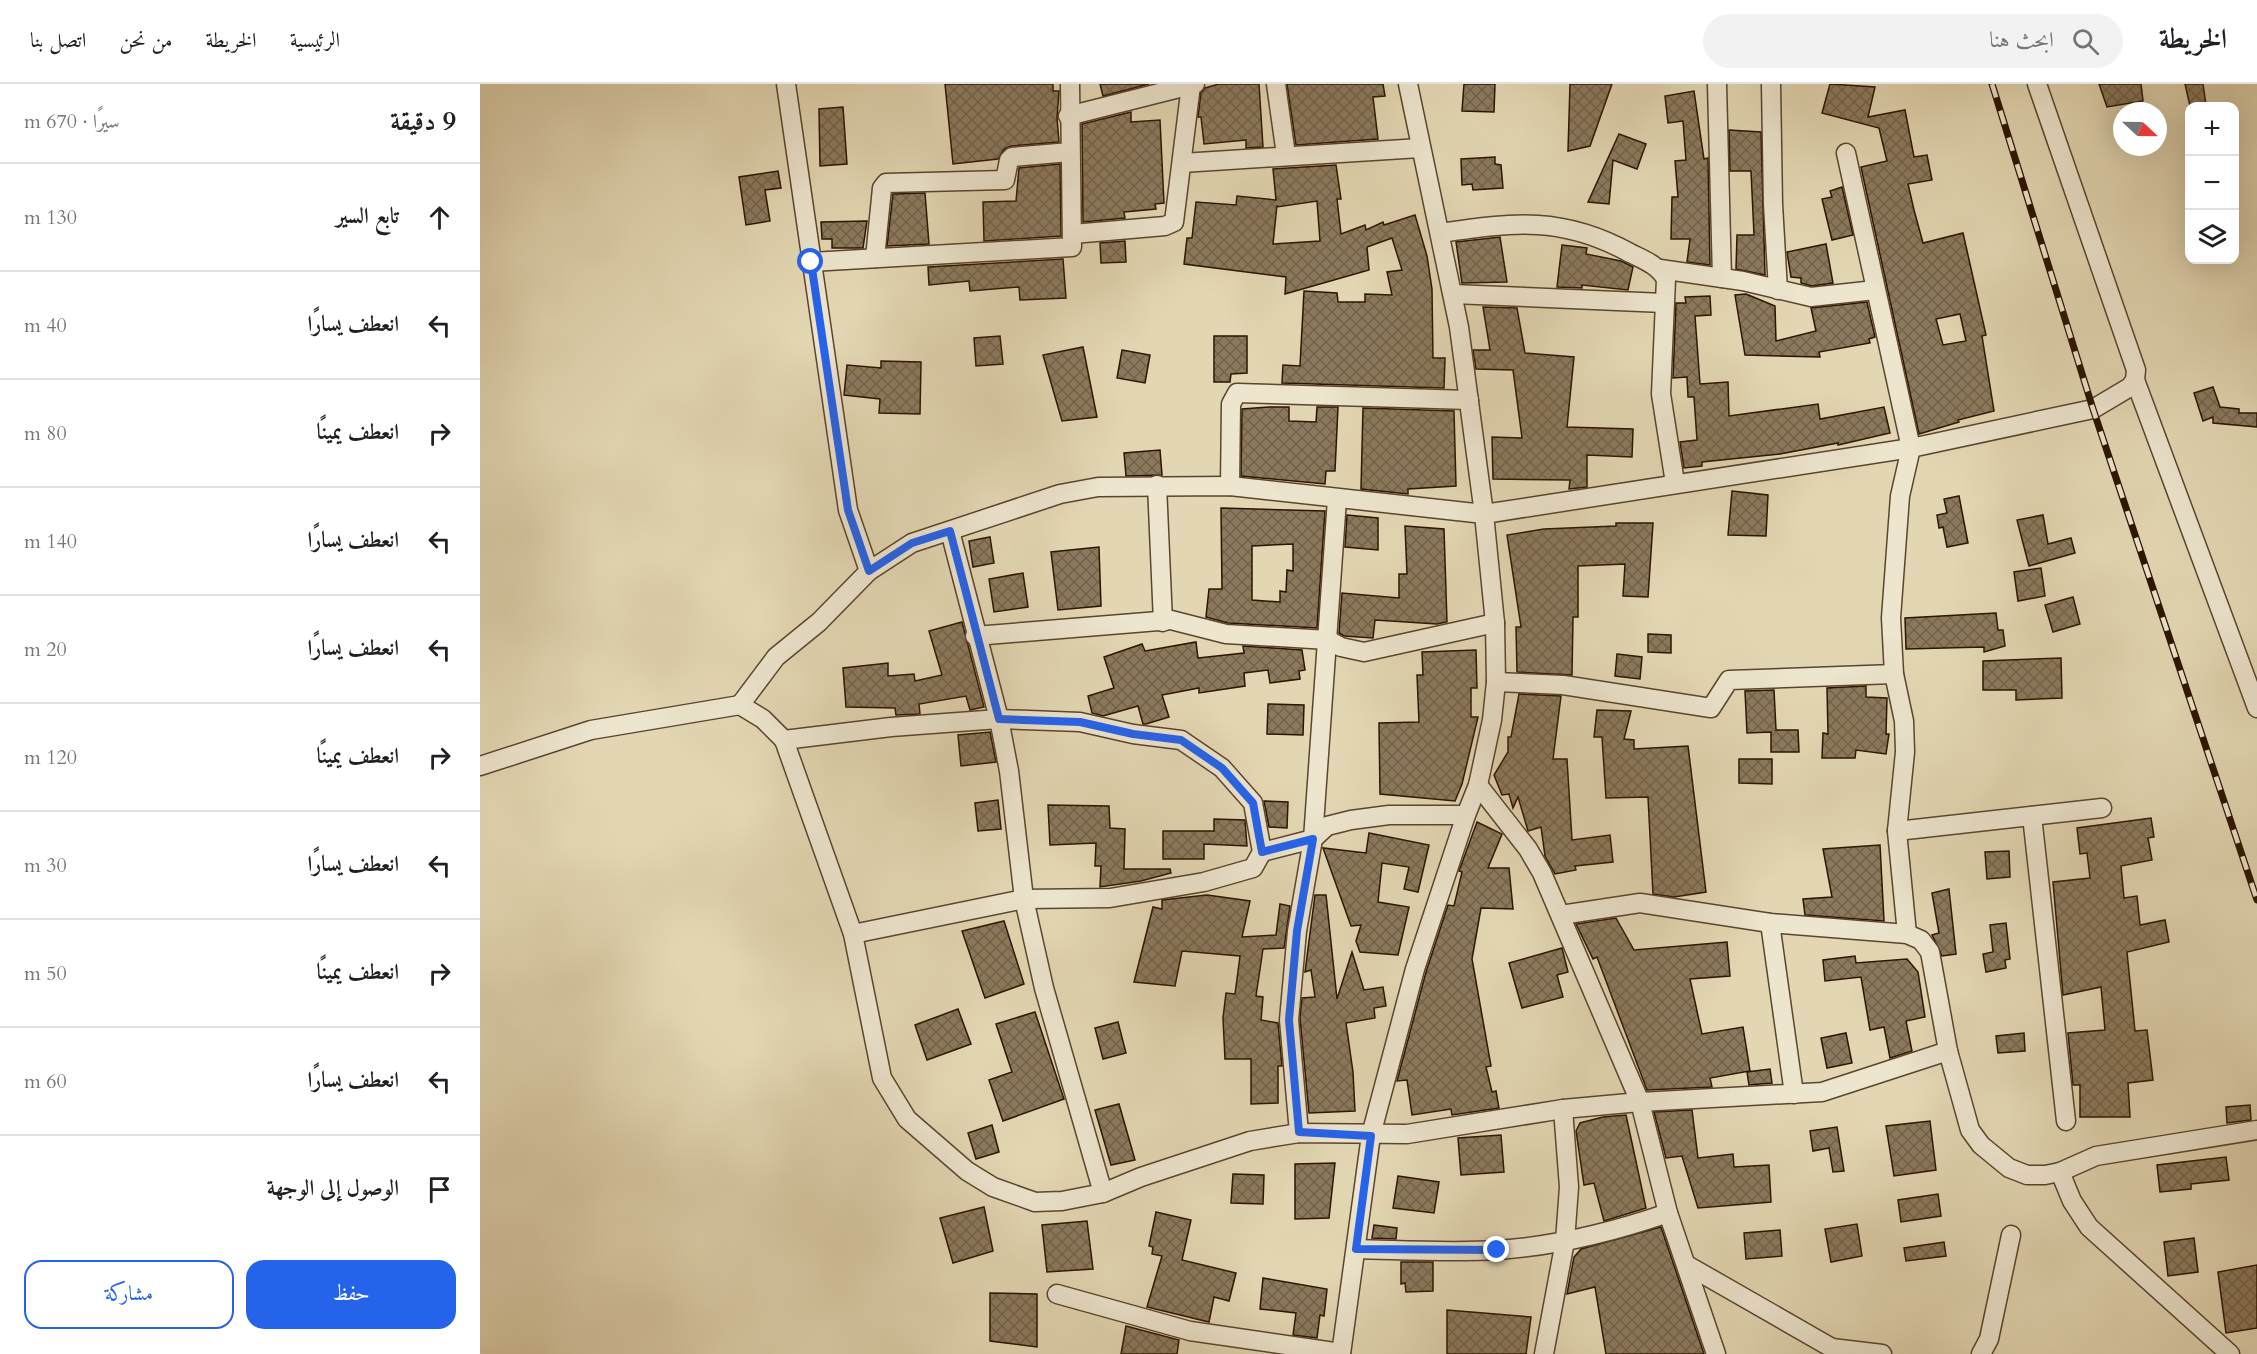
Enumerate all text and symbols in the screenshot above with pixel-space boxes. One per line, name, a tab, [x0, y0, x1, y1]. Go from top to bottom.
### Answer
search box	[1703, 14, 2123, 68]
text: الخريطة	[2159, 20, 2227, 58]
text: ابحث هنا	[1989, 25, 2054, 55]
icon: search	[2069, 25, 2102, 58]
text: اتصل بنا	[30, 26, 86, 55]
text: من نحن	[119, 26, 173, 55]
text: الخريطة	[206, 26, 257, 55]
text: الرئيسية	[290, 26, 340, 55]
north arrow	[2113, 102, 2167, 156]
map controls	[2185, 102, 2239, 264]
button: +	[2185, 102, 2239, 156]
text: 9 دقيقة	[390, 104, 456, 139]
text: سيرًا · 670 m	[24, 108, 120, 135]
button: −	[2185, 156, 2239, 210]
text: تابع السير	[336, 201, 399, 231]
icon: ahead	[423, 201, 456, 234]
text: 130 m	[24, 204, 77, 231]
button: layers	[2185, 210, 2239, 264]
route start	[797, 248, 823, 274]
text: انعطف يسارًا	[308, 309, 399, 339]
icon: left	[423, 309, 456, 342]
text: 40 m	[24, 312, 67, 339]
text: انعطف يمينًا	[316, 417, 399, 447]
icon: right	[423, 417, 456, 450]
text: 80 m	[24, 420, 67, 447]
text: انعطف يسارًا	[308, 525, 399, 555]
icon: left	[423, 525, 456, 558]
text: 140 m	[24, 528, 77, 555]
text: انعطف يسارًا	[308, 633, 399, 663]
icon: left	[423, 633, 456, 666]
text: 20 m	[24, 636, 67, 663]
text: انعطف يمينًا	[316, 741, 399, 771]
icon: right	[423, 741, 456, 774]
text: 120 m	[24, 744, 77, 771]
text: انعطف يسارًا	[308, 849, 399, 879]
icon: left	[423, 849, 456, 882]
text: 30 m	[24, 852, 67, 879]
text: انعطف يمينًا	[316, 957, 399, 987]
icon: right	[423, 957, 456, 990]
text: 50 m	[24, 960, 67, 987]
text: انعطف يسارًا	[308, 1065, 399, 1095]
icon: left	[423, 1065, 456, 1098]
text: 60 m	[24, 1068, 67, 1095]
text: الوصول إلى الوجهة	[267, 1173, 399, 1203]
icon: arrive	[423, 1173, 456, 1206]
route end	[1483, 1236, 1509, 1262]
button: مشاركة	[24, 1260, 234, 1329]
button: حفظ	[246, 1260, 456, 1329]

